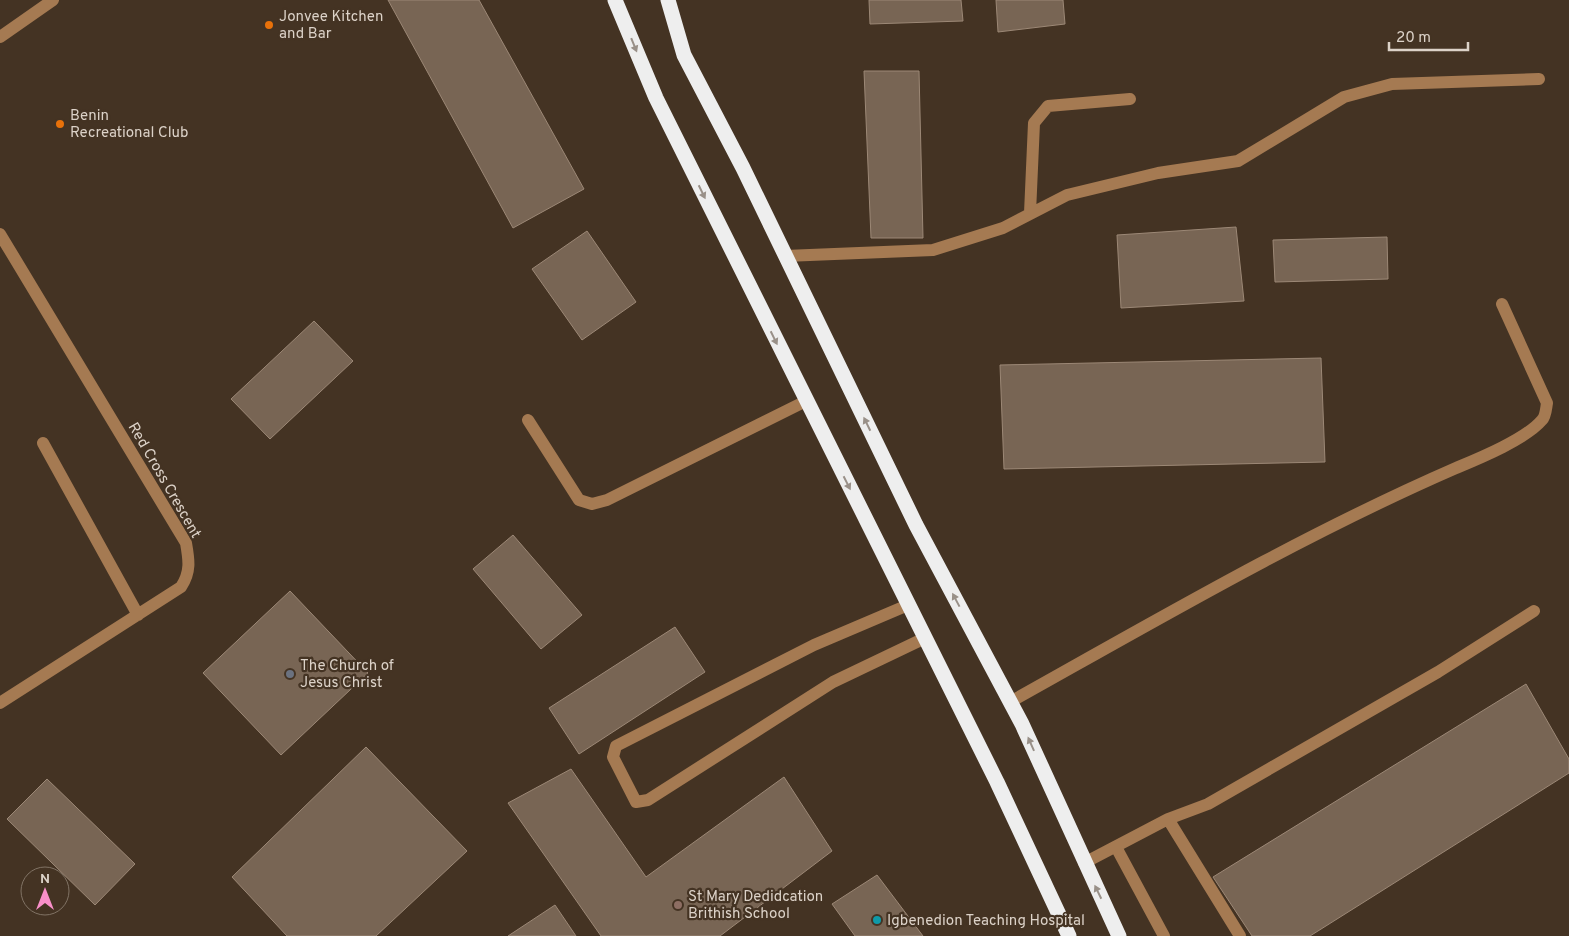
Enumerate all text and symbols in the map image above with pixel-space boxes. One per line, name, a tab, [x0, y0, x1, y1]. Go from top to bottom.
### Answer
place label: Jonvee Kitchen and Bar	[279, 8, 384, 44]
marker: Jonvee Kitchen and Bar	[263, 19, 275, 31]
scale bar	[1389, 20, 1468, 52]
text: 20 m	[1396, 29, 1431, 48]
one-way arrow	[631, 38, 639, 52]
place label: Benin Recreational Club	[70, 107, 188, 143]
marker: Benin Recreational Club	[54, 118, 66, 130]
one-way arrow	[698, 185, 706, 199]
one-way arrow	[770, 331, 778, 345]
one-way arrow	[863, 416, 871, 431]
street label: Red Cross Crescent	[123, 419, 205, 542]
one-way arrow	[843, 476, 851, 490]
one-way arrow	[952, 592, 960, 607]
place label: The Church of Jesus Christ	[300, 657, 394, 693]
marker: The Church of Jesus Christ	[284, 668, 296, 680]
one-way arrow	[1027, 737, 1035, 751]
north arrow	[20, 866, 70, 916]
text: N	[40, 871, 50, 888]
one-way arrow	[1094, 885, 1102, 899]
place label: St Mary Dedidcation Brithish School	[688, 888, 823, 924]
marker: St Mary Dedidcation Brithish School	[672, 899, 684, 911]
place label: Igbenedion Teaching Hospital	[887, 912, 1085, 931]
marker: Igbenedion Teaching Hospital	[871, 914, 883, 926]

